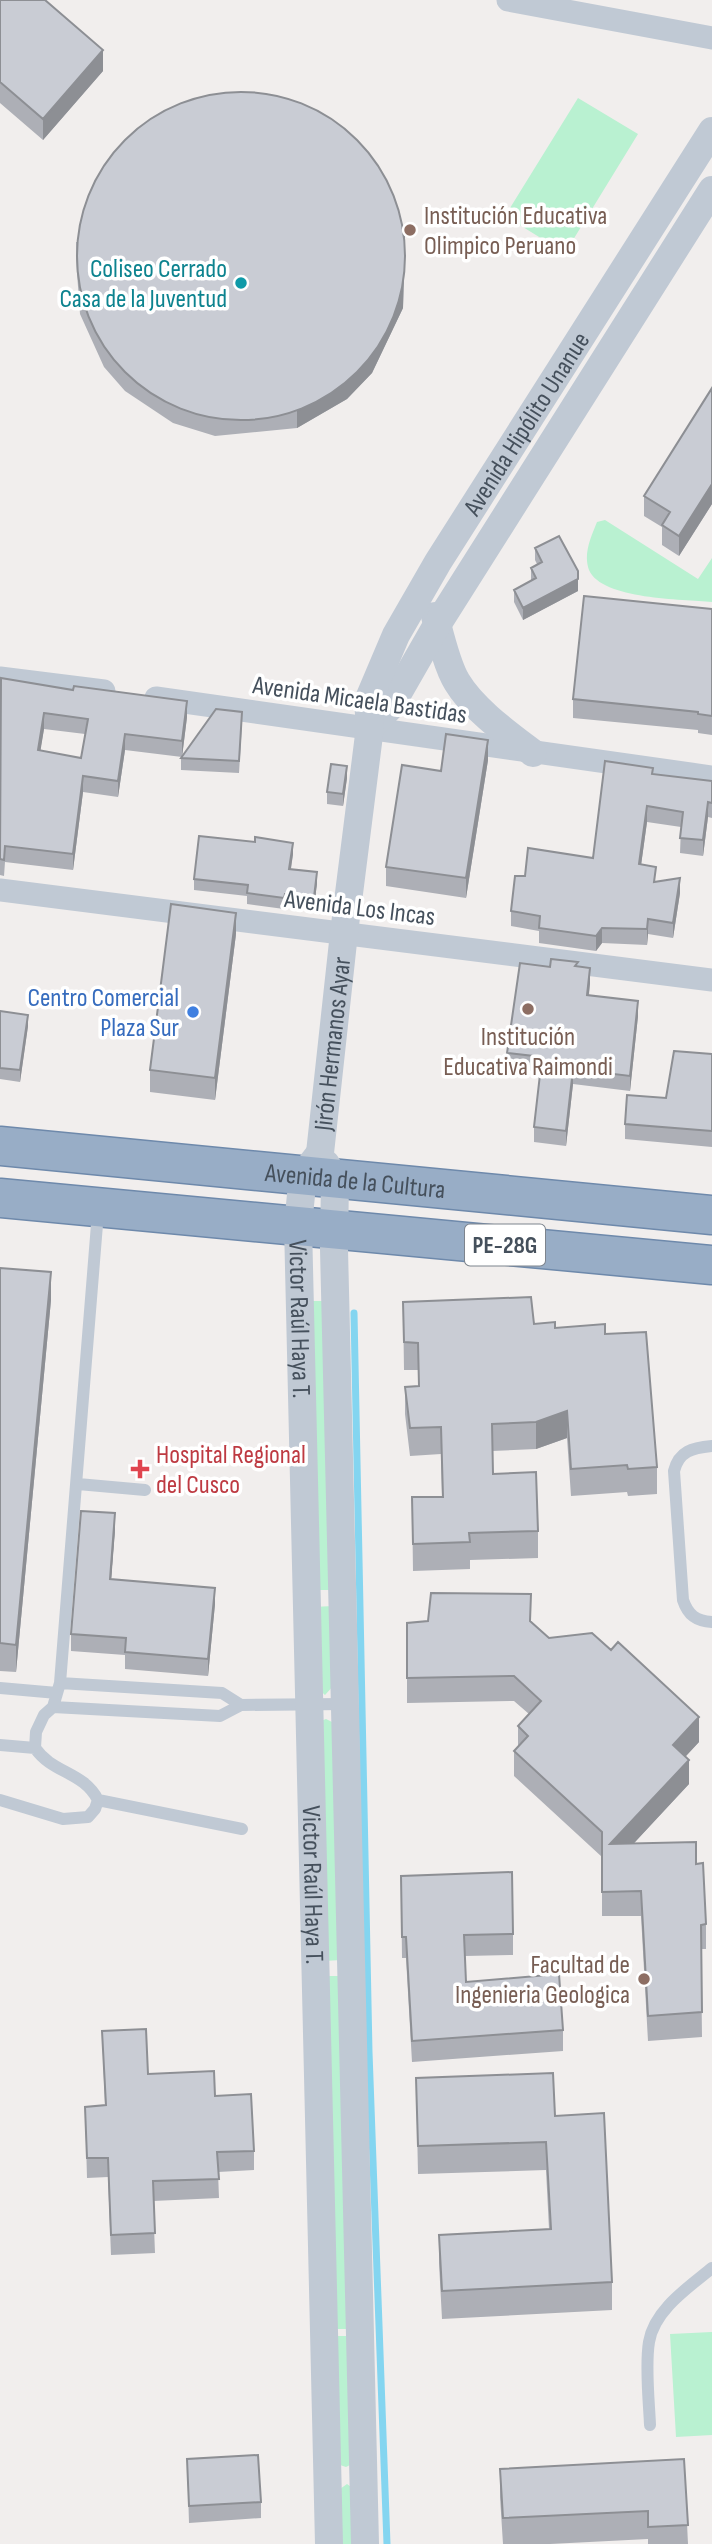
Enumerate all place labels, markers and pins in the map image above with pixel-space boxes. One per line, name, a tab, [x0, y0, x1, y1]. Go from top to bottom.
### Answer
place label: Institución Educativa Olimpico Peruano	[424, 201, 607, 262]
marker: Institución Educativa Olimpico Peruano	[402, 222, 418, 238]
place label: Coliseo Cerrado Casa de la Juventud	[60, 254, 227, 315]
marker: Coliseo Cerrado Casa de la Juventud	[233, 275, 249, 291]
place label: Centro Comercial Plaza Sur	[28, 983, 180, 1044]
marker: Institución Educativa Raimondi	[520, 1001, 536, 1017]
marker: Centro Comercial Plaza Sur	[185, 1004, 201, 1020]
place label: Institución Educativa Raimondi	[443, 1022, 613, 1083]
place label: Hospital Regional del Cusco	[156, 1440, 306, 1501]
marker: Hospital Regional del Cusco	[130, 1459, 150, 1479]
place label: Facultad de Ingenieria Geologica	[455, 1950, 630, 2011]
marker: Facultad de Ingenieria Geologica	[636, 1971, 652, 1987]

